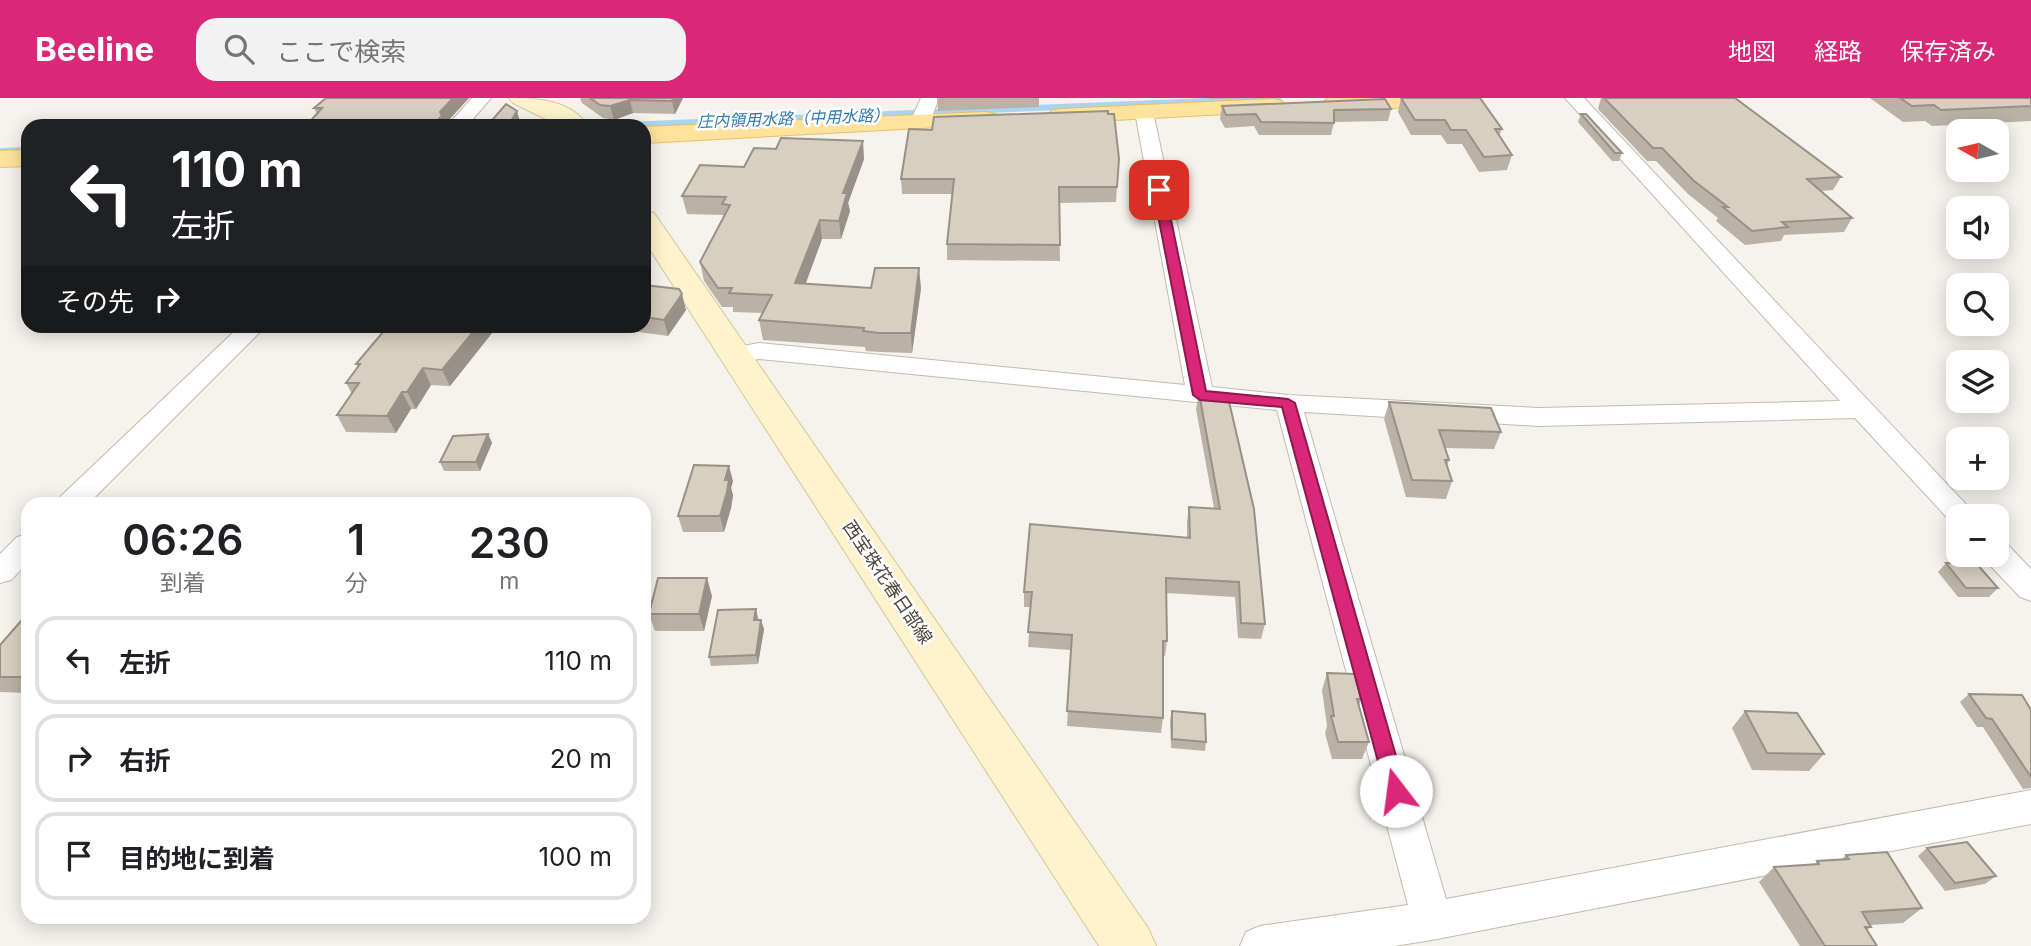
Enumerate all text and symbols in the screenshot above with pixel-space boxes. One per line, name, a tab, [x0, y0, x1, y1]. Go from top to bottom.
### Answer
search box	[196, 18, 686, 81]
text: Beeline	[35, 29, 154, 69]
icon: search	[220, 30, 258, 68]
text: ここで検索	[276, 36, 406, 67]
text: 地図	[1728, 37, 1776, 66]
text: 経路	[1814, 37, 1862, 66]
text: 保存済み	[1900, 37, 1996, 66]
water label: 庄内領用水路（中用水路）	[697, 105, 889, 131]
north arrow	[1946, 119, 2009, 182]
map controls	[1946, 119, 2009, 567]
text: 110 m	[171, 140, 303, 199]
icon: left	[56, 147, 147, 238]
pin	[1129, 160, 1189, 220]
icon: arrive	[1140, 171, 1178, 209]
button: sound	[1946, 196, 2009, 259]
text: 左折	[171, 206, 235, 245]
button: search	[1946, 273, 2009, 336]
icon: right	[148, 280, 186, 318]
text: その先	[56, 286, 134, 317]
button: layers	[1946, 350, 2009, 413]
button: +	[1946, 427, 2009, 490]
button: −	[1946, 504, 2009, 567]
text: 06:26	[122, 514, 243, 565]
text: 1	[347, 514, 365, 565]
street label: 西宝珠花春日部線	[839, 516, 937, 648]
text: 230	[469, 517, 550, 568]
text: m	[499, 567, 519, 595]
text: 到着	[160, 569, 206, 597]
text: 分	[345, 569, 368, 597]
icon: left	[60, 641, 98, 679]
text: 110 m	[544, 645, 612, 676]
text: 左折	[119, 647, 171, 678]
icon: right	[60, 739, 98, 777]
text: 20 m	[550, 743, 612, 774]
text: 右折	[119, 745, 171, 776]
position arrow	[1359, 754, 1433, 828]
icon: arrive	[60, 837, 98, 875]
text: 100 m	[539, 841, 612, 872]
text: 目的地に到着	[119, 843, 275, 874]

